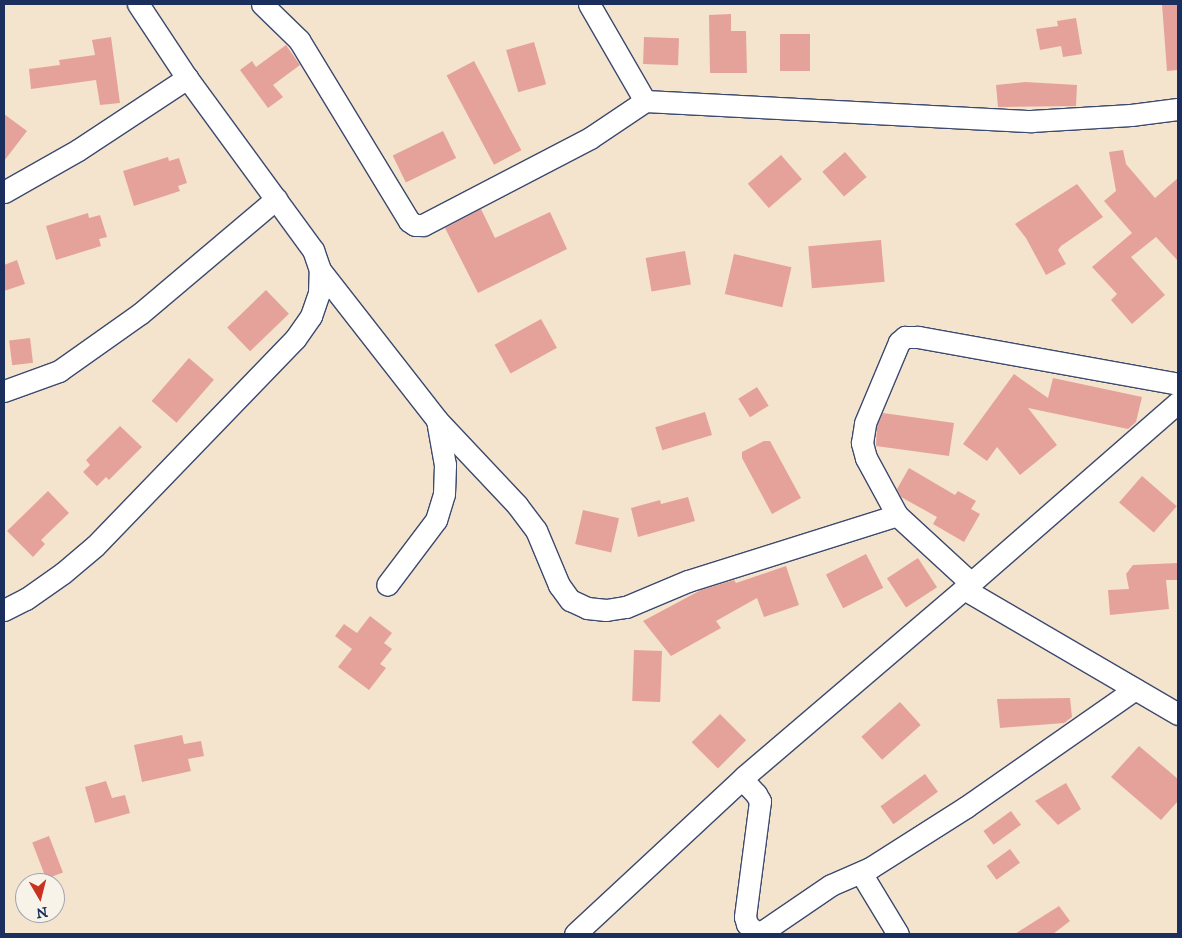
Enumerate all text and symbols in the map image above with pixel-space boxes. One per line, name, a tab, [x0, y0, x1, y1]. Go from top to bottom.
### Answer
north arrow	[15, 873, 65, 923]
text: N	[35, 902, 49, 922]

